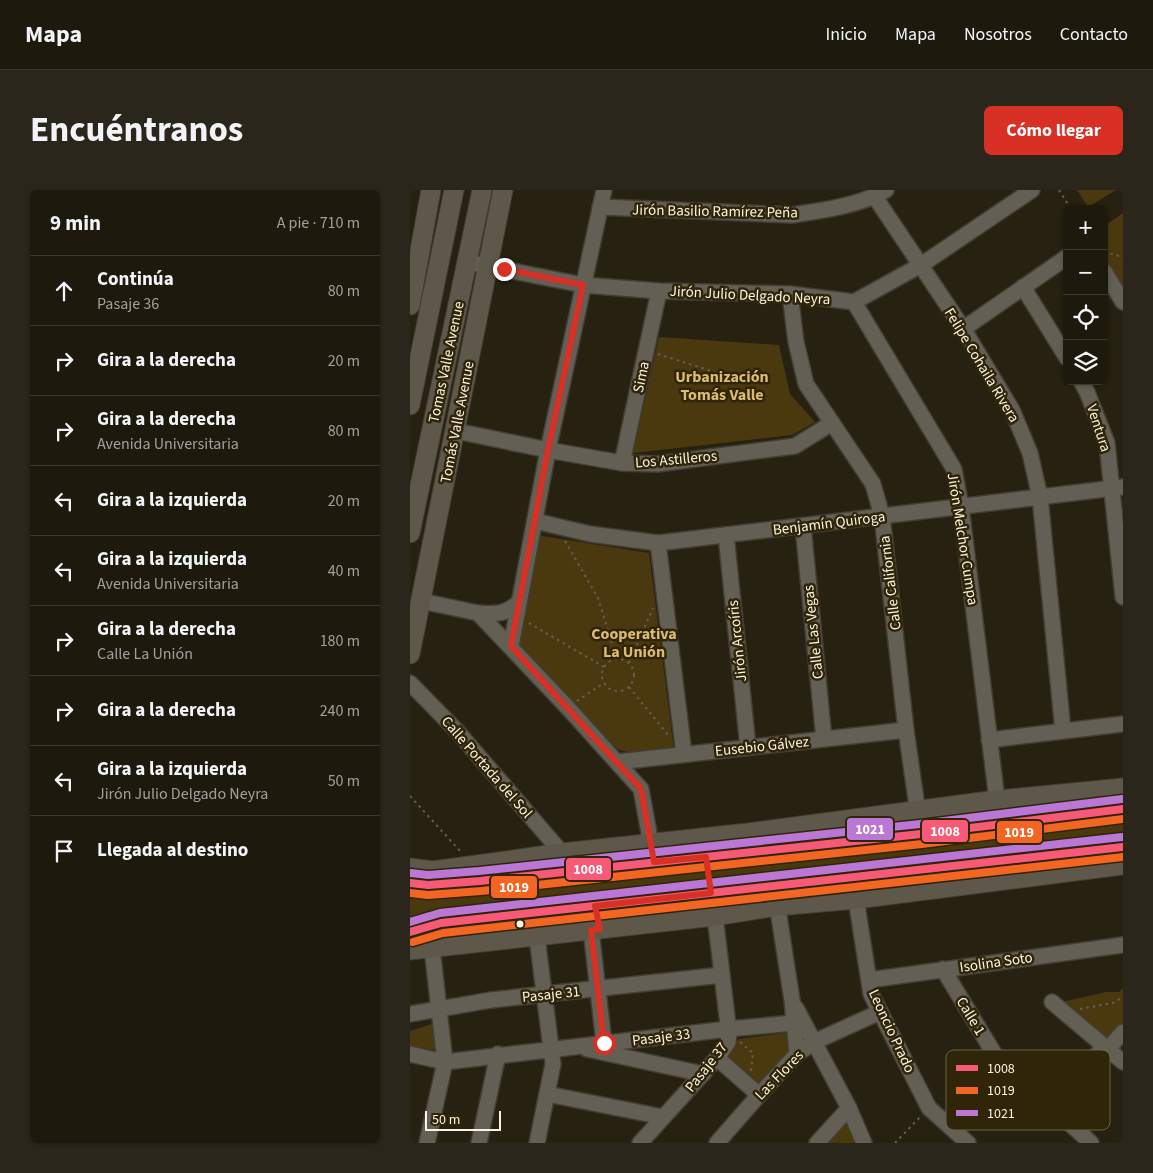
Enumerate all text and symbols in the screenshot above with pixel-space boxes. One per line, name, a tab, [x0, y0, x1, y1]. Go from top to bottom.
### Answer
text: Mapa	[25, 17, 82, 52]
text: Inicio	[826, 22, 867, 47]
text: Mapa	[895, 22, 936, 47]
text: Nosotros	[964, 22, 1032, 47]
text: Contacto	[1060, 22, 1128, 47]
text: Encuéntranos	[30, 105, 243, 155]
button: Cómo llegar	[984, 106, 1123, 155]
street label: Jirón Basilio Ramírez Peña	[632, 200, 798, 223]
map controls	[1063, 205, 1108, 385]
button: +	[1063, 205, 1108, 250]
text: 9 min	[50, 208, 101, 238]
text: A pie · 710 m	[277, 212, 360, 234]
button: −	[1063, 250, 1108, 295]
route end	[493, 258, 516, 281]
text: Continúa	[97, 266, 174, 293]
icon: ahead	[50, 277, 78, 305]
text: 80 m	[328, 280, 360, 302]
street label: Jirón Julio Delgado Neyra	[669, 281, 831, 310]
text: Pasaje 36	[97, 293, 159, 315]
button: locate	[1063, 295, 1108, 340]
street label: Tomas Valle Avenue	[423, 299, 470, 425]
street label: Felipe Cohaila Rivera	[939, 304, 1024, 427]
button: layers	[1063, 340, 1108, 385]
icon: right	[50, 347, 78, 375]
text: Gira a la derecha	[97, 347, 236, 374]
text: 20 m	[328, 350, 360, 372]
street label: Tomás Valle Avenue	[435, 359, 480, 485]
street label: Sima	[628, 359, 655, 395]
district label: Urbanización Tomás Valle	[675, 366, 769, 406]
street label: Ventura	[1081, 402, 1116, 455]
text: Gira a la derecha	[97, 406, 236, 433]
icon: right	[50, 417, 78, 445]
text: 80 m	[328, 420, 360, 442]
text: Avenida Universitaria	[97, 433, 239, 455]
street label: Los Astilleros	[634, 445, 718, 474]
street label: Jirón Melchor Cumpa	[942, 472, 983, 607]
icon: left	[50, 487, 78, 515]
text: Gira a la izquierda	[97, 487, 247, 514]
text: 20 m	[328, 490, 360, 512]
street label: Benjamín Quiroga	[772, 506, 886, 541]
street label: Calle California	[874, 535, 907, 631]
text: Gira a la izquierda	[97, 546, 247, 573]
icon: left	[50, 557, 78, 585]
text: 40 m	[328, 560, 360, 582]
text: Avenida Universitaria	[97, 573, 239, 595]
street label: Calle Las Vegas	[798, 584, 829, 680]
street label: Jirón Arcoíris	[723, 599, 752, 683]
text: Gira a la derecha	[97, 616, 236, 643]
district label: Cooperativa La Unión	[591, 623, 677, 663]
icon: right	[50, 627, 78, 655]
text: 180 m	[320, 630, 360, 652]
text: Calle La Unión	[97, 643, 193, 665]
icon: right	[50, 697, 78, 725]
text: Gira a la derecha	[97, 697, 236, 724]
text: 240 m	[320, 700, 360, 722]
street label: Calle Portada del Sol	[436, 712, 537, 823]
street label: Eusebio Gálvez	[714, 731, 810, 762]
text: Gira a la izquierda	[97, 756, 247, 783]
icon: left	[50, 767, 78, 795]
text: 50 m	[328, 770, 360, 792]
text: Jirón Julio Delgado Neyra	[97, 783, 268, 805]
line badge: 1021	[846, 817, 894, 841]
line badge: 1008	[921, 819, 969, 843]
text: 1021	[855, 820, 885, 840]
line badge: 1019	[996, 820, 1043, 844]
text: 1008	[930, 822, 960, 842]
text: 1019	[1004, 823, 1034, 843]
icon: arrive	[50, 837, 78, 865]
text: Llegada al destino	[97, 837, 248, 864]
line badge: 1008	[565, 857, 612, 881]
text: 1008	[573, 860, 603, 880]
line badge: 1019	[490, 875, 538, 899]
text: 1019	[499, 878, 529, 898]
unlabelled marker	[515, 919, 525, 929]
street label: Isolina Soto	[958, 947, 1034, 978]
street label: Pasaje 31	[521, 981, 581, 1008]
street label: Leoncio Prado	[863, 986, 920, 1076]
street label: Calle 1	[951, 993, 990, 1040]
street label: Pasaje 33	[631, 1024, 691, 1051]
route start	[593, 1032, 616, 1055]
street label: Pasaje 37	[680, 1038, 733, 1097]
street label: Las Flores	[750, 1046, 809, 1105]
legend	[946, 1050, 1110, 1130]
text: 1008	[987, 1059, 1015, 1079]
text: 1019	[987, 1081, 1015, 1101]
text: 1021	[987, 1104, 1015, 1124]
scale bar	[425, 1108, 501, 1131]
text: 50 m	[432, 1110, 460, 1130]

